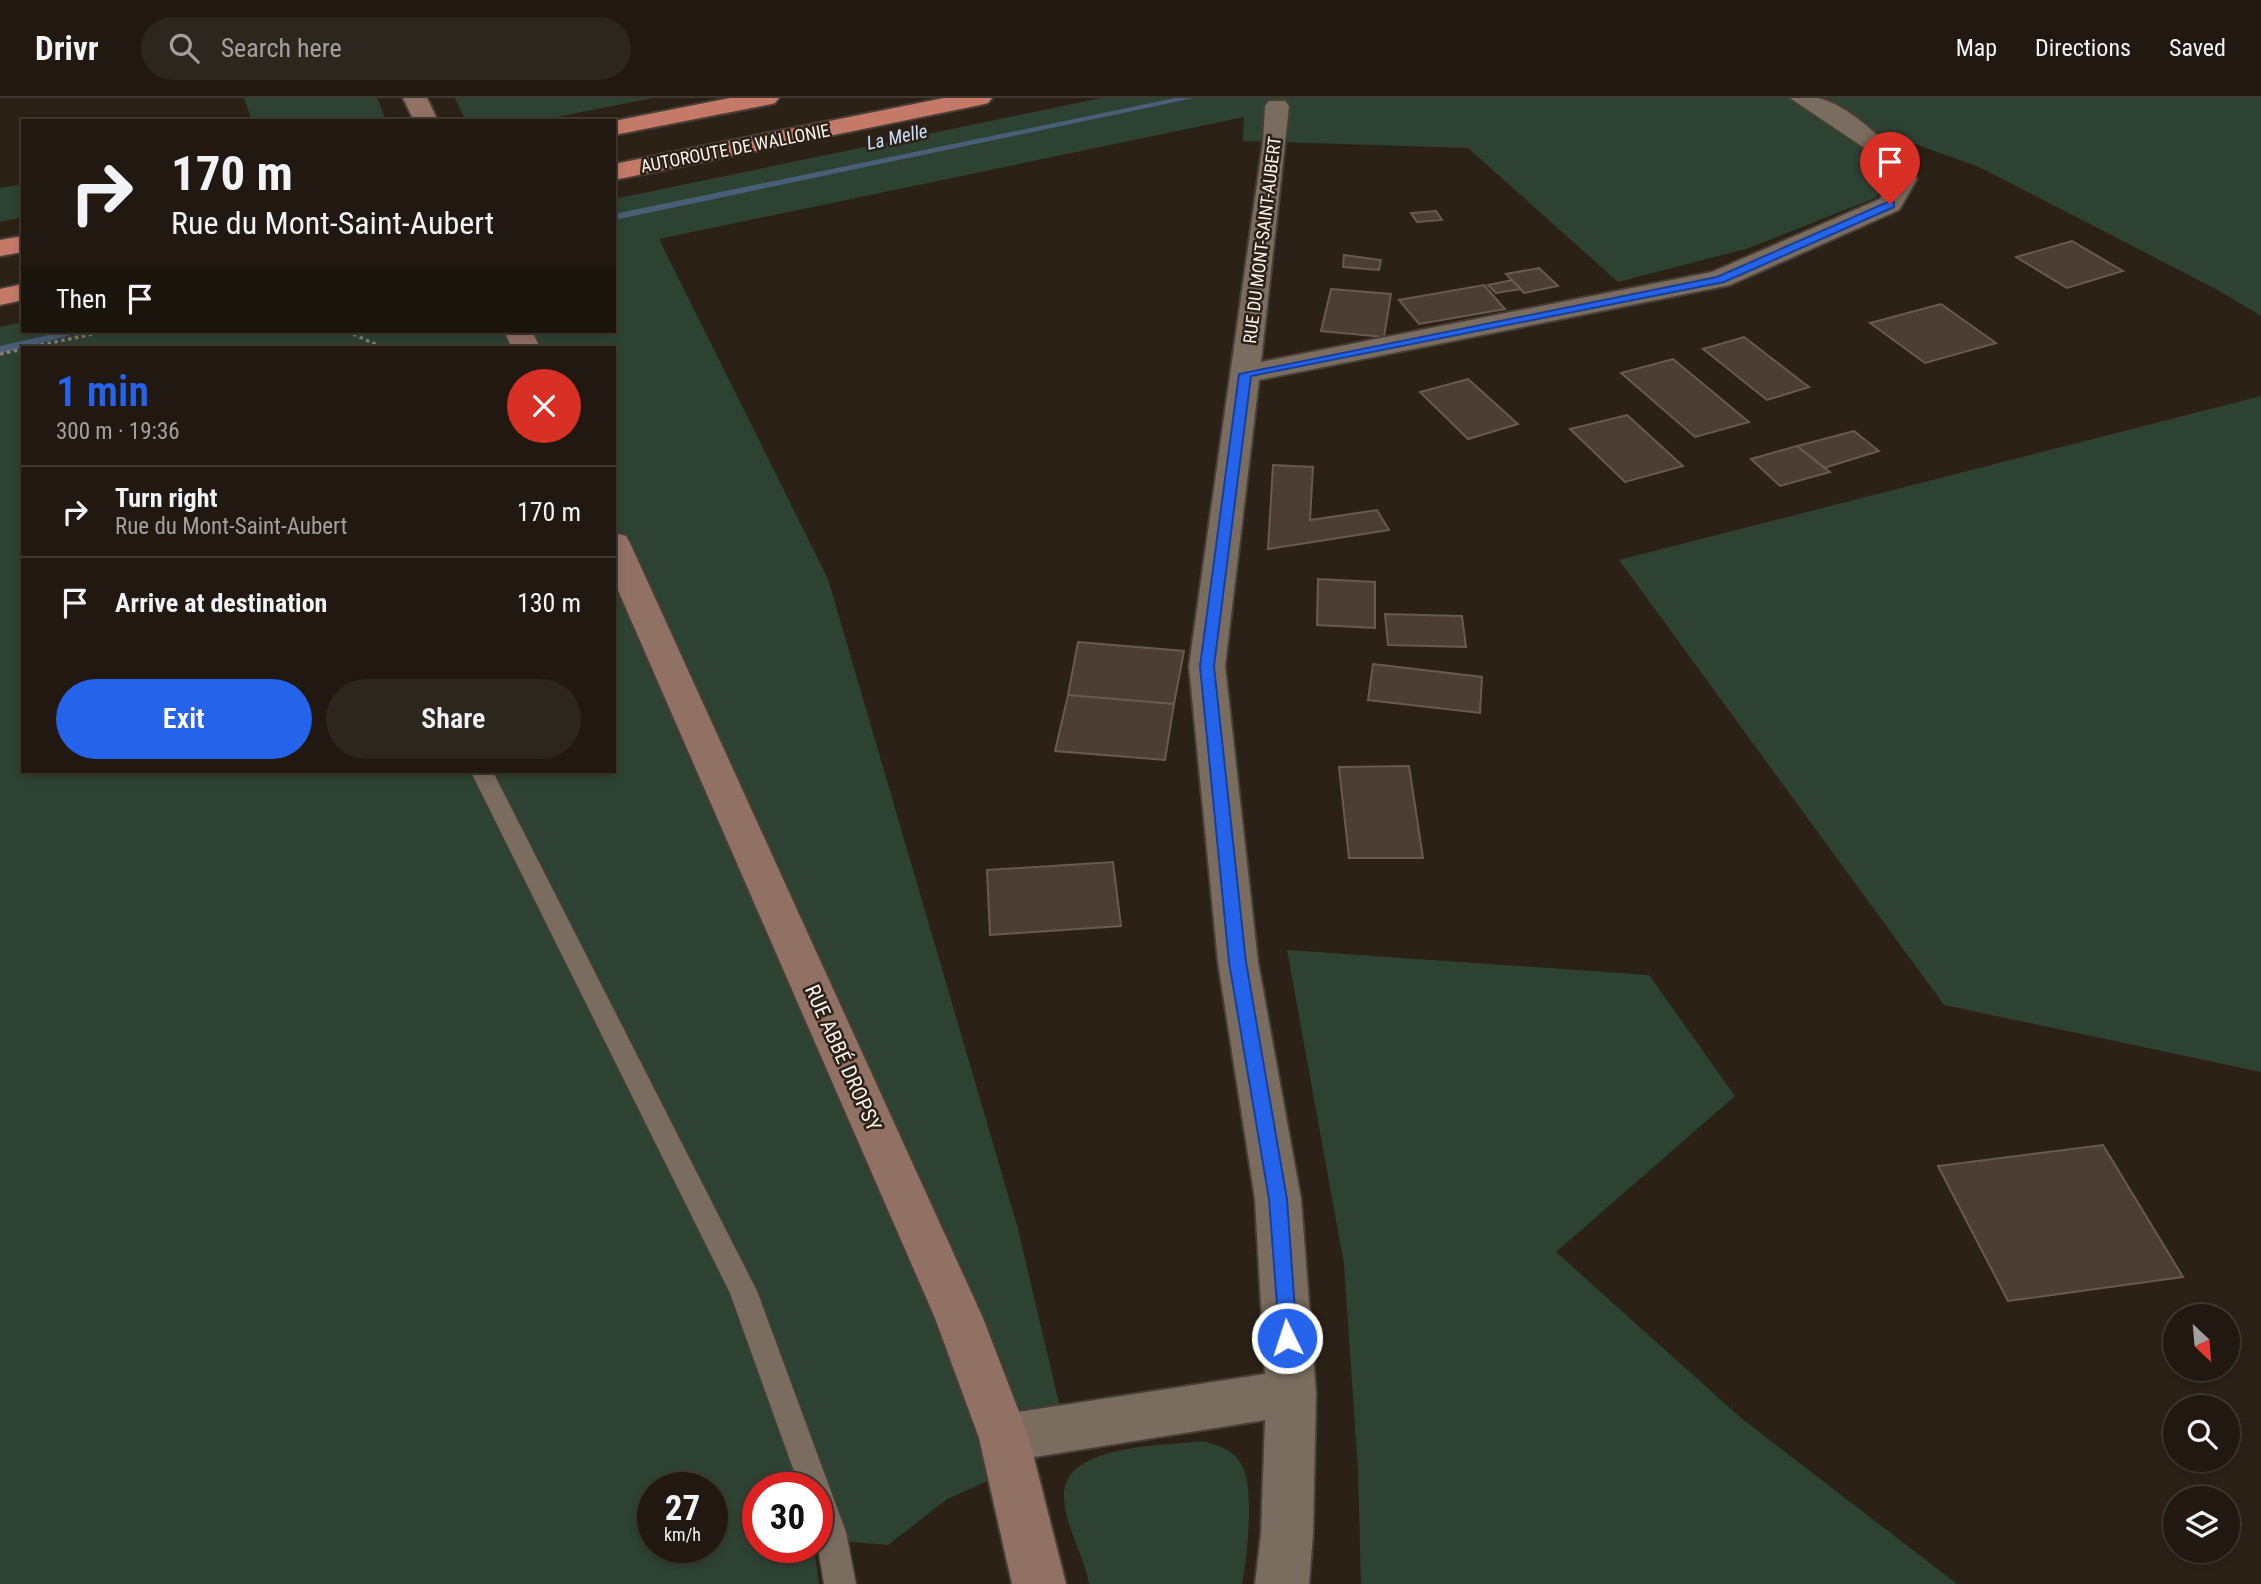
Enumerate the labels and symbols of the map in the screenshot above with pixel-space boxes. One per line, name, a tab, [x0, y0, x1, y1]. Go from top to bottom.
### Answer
street label: AUTOROUTE DE WALLONIE	[639, 119, 831, 177]
water label: La Melle	[864, 119, 930, 155]
pin	[1860, 132, 1920, 204]
street label: RUE DU MONT-SAINT-AUBERT	[1239, 135, 1285, 345]
street label: RUE ABBÉ DROPSY	[800, 981, 886, 1135]
position arrow	[1250, 1301, 1324, 1375]
north arrow	[2163, 1304, 2240, 1381]
speed limit sign: 30	[742, 1472, 833, 1563]

